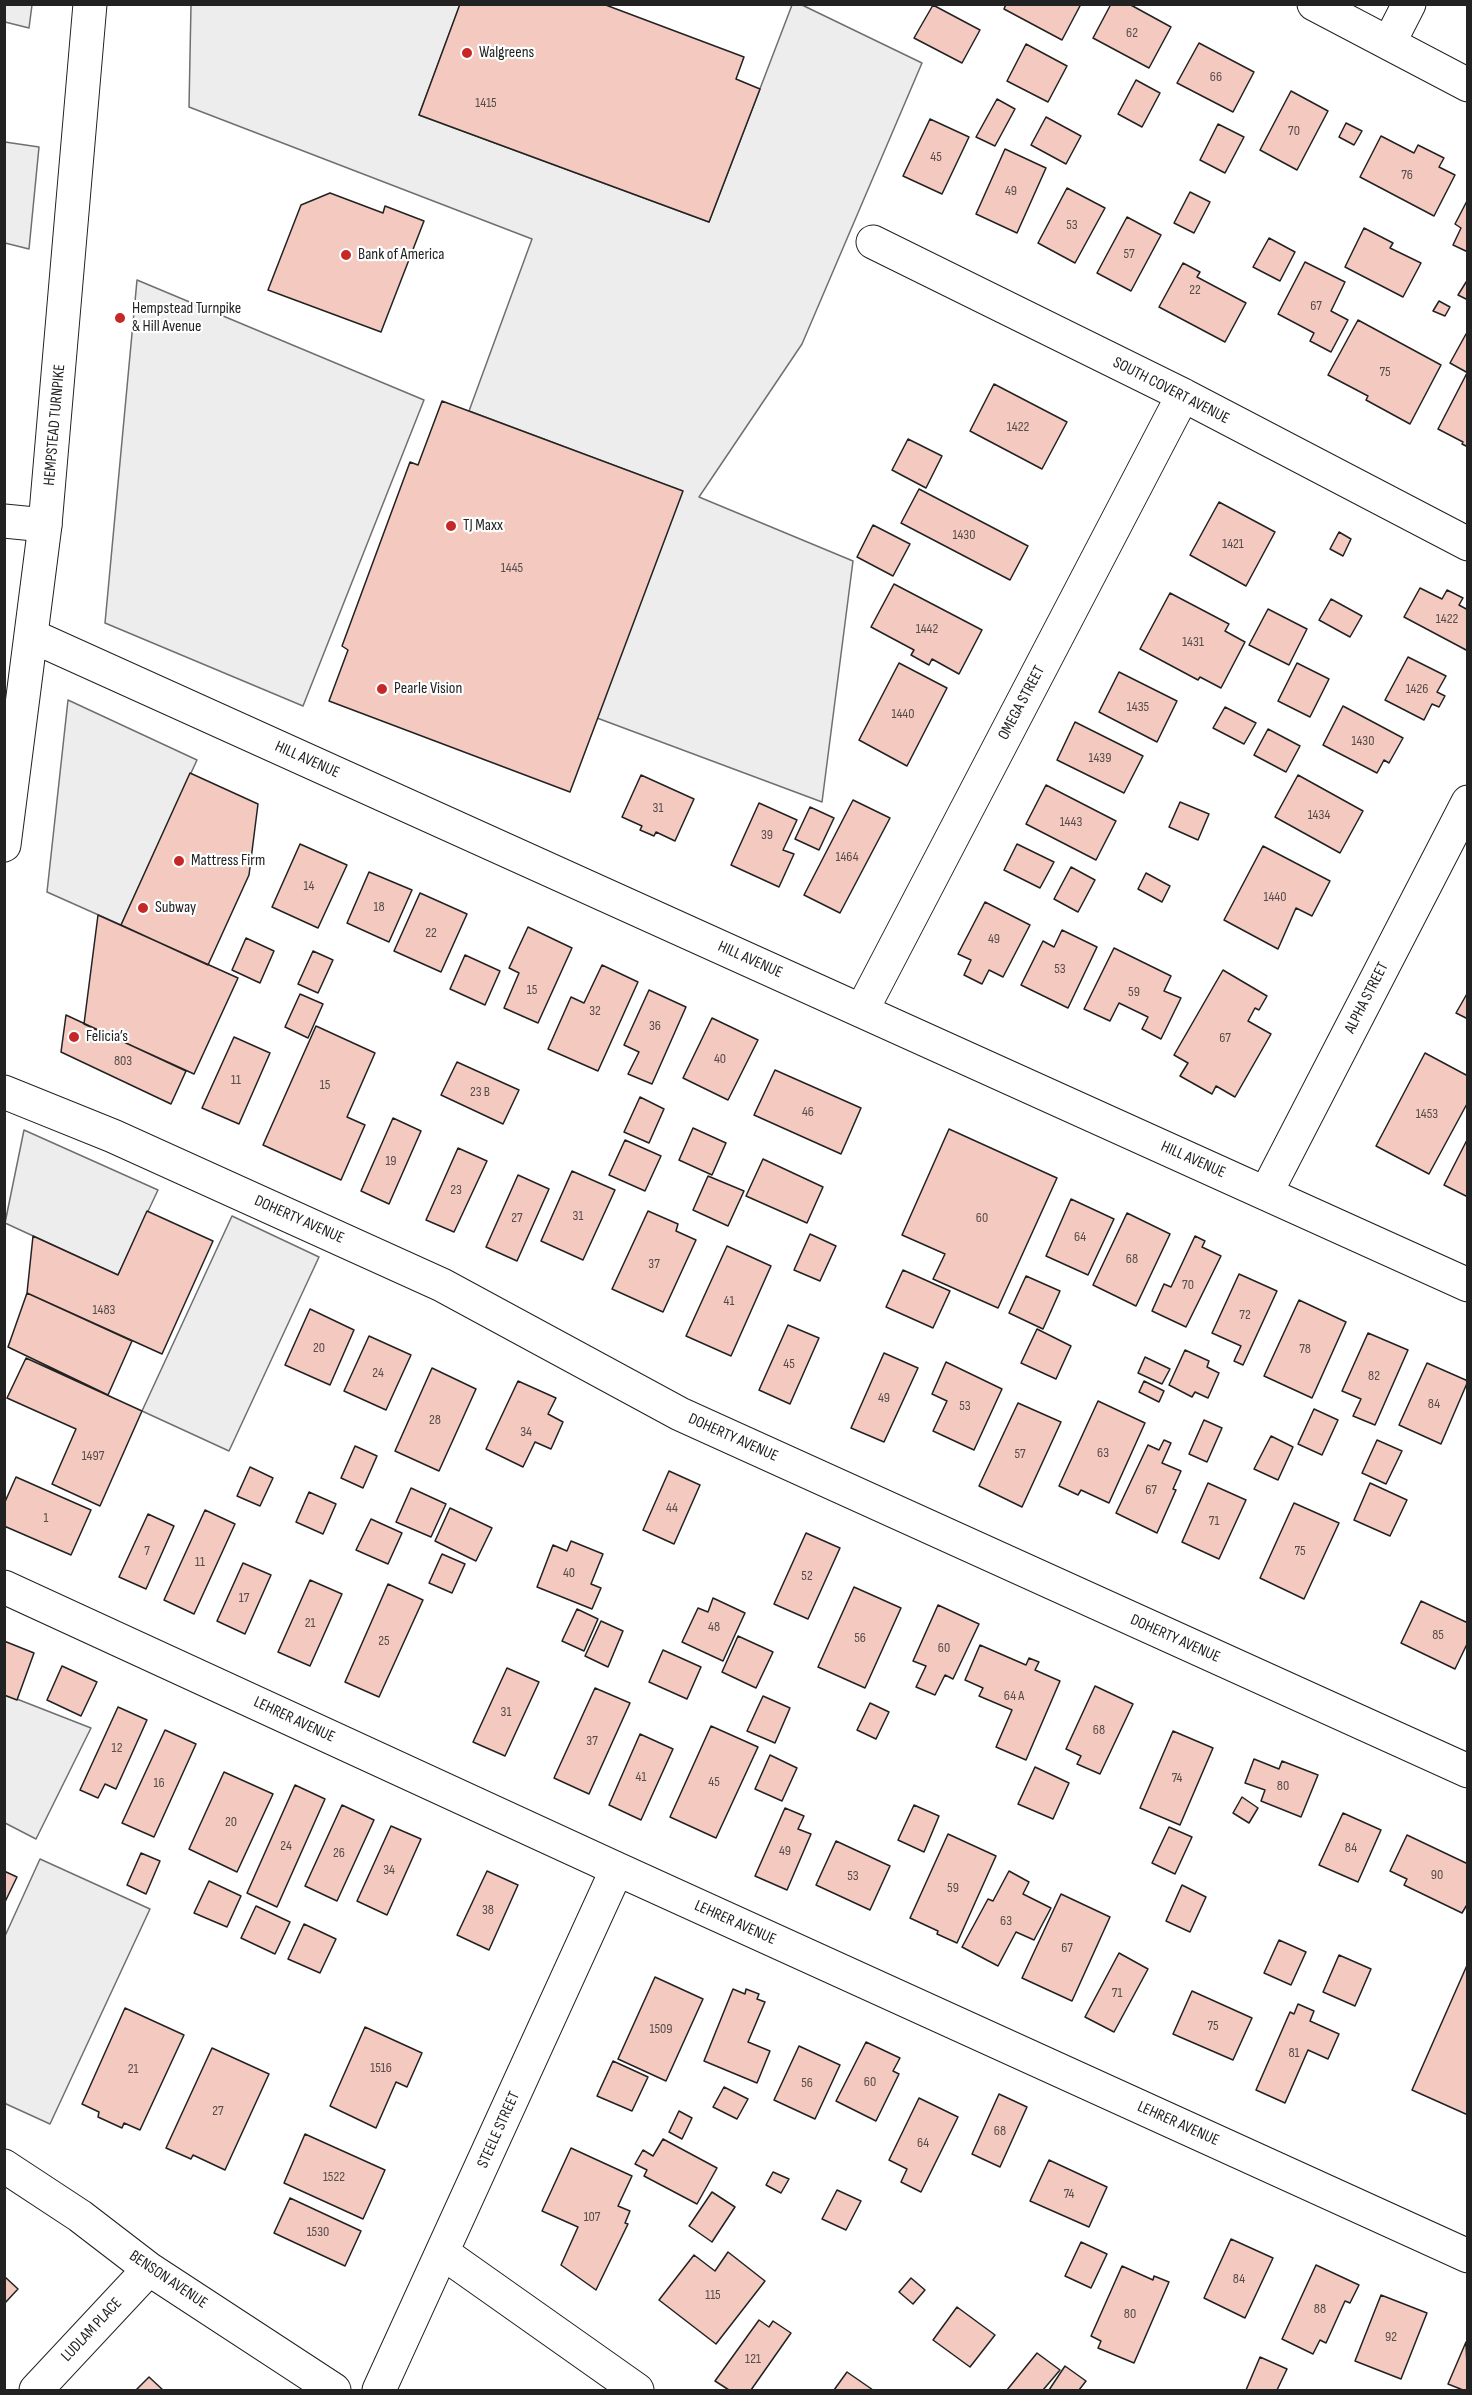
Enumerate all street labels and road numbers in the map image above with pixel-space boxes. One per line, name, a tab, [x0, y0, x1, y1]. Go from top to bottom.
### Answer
street label: SOUTH COVERT AVENUE	[1110, 353, 1232, 429]
street label: HEMPSTEAD TURNPIKE	[40, 364, 70, 486]
street label: OMEGA STREET	[994, 663, 1050, 743]
street label: HILL AVENUE	[272, 737, 342, 783]
street label: HILL AVENUE	[715, 937, 785, 983]
street label: ALPHA STREET	[1341, 959, 1393, 1037]
street label: HILL AVENUE	[1158, 1137, 1228, 1183]
street label: DOHERTY AVENUE	[251, 1192, 347, 1248]
street label: DOHERTY AVENUE	[685, 1410, 781, 1466]
street label: DOHERTY AVENUE	[1127, 1611, 1223, 1667]
street label: LEHRER AVENUE	[250, 1693, 338, 1747]
street label: LEHRER AVENUE	[691, 1896, 779, 1950]
street label: STEELE STREET	[474, 2089, 524, 2171]
street label: LEHRER AVENUE	[1134, 2097, 1222, 2151]
street label: BENSON AVENUE	[125, 2247, 211, 2313]
street label: LUDLAM PLACE	[58, 2294, 126, 2366]

